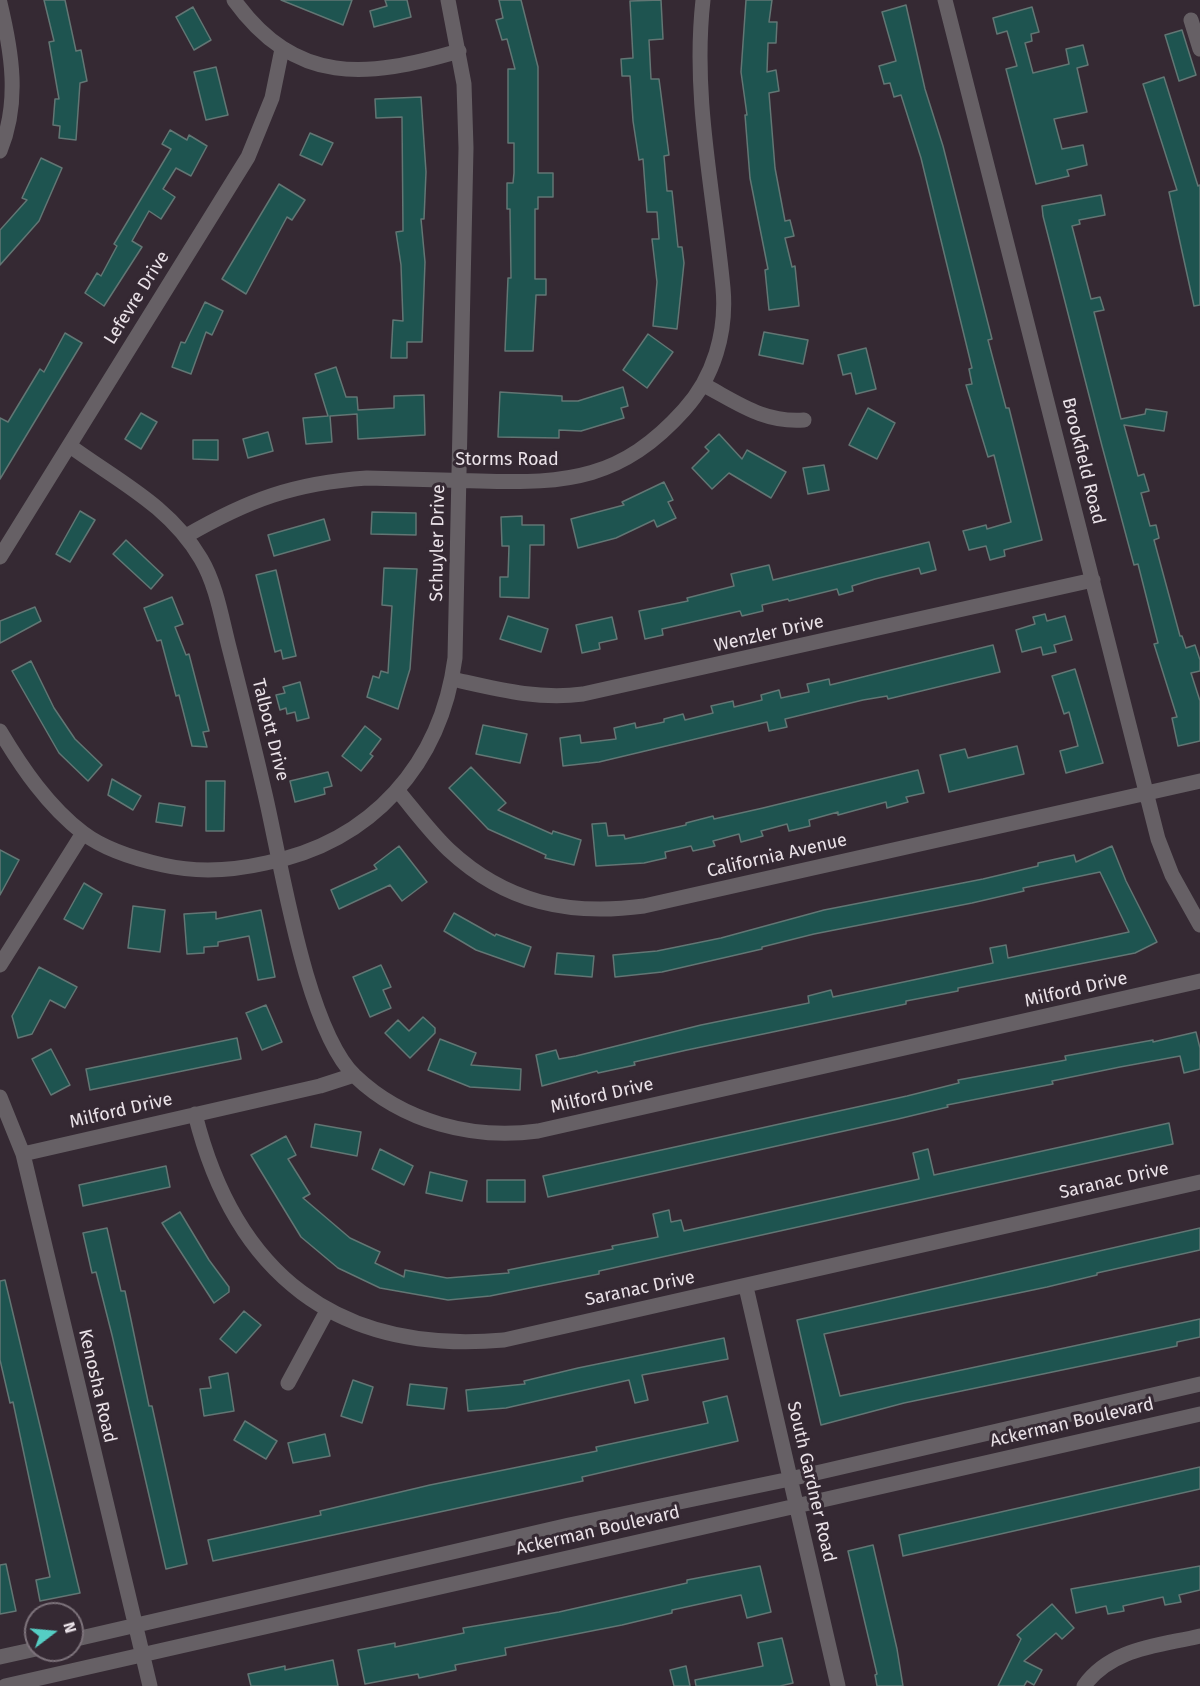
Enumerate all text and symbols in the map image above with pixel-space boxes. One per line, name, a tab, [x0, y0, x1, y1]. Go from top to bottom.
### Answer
street label: Lefevre Drive	[100, 247, 174, 349]
street label: Brookfield Road	[1057, 395, 1109, 527]
street label: Storms Road	[455, 449, 559, 471]
street label: Schuyler Drive	[426, 484, 450, 602]
street label: Wenzler Drive	[712, 611, 826, 657]
street label: Talbott Drive	[247, 677, 293, 783]
street label: California Avenue	[705, 829, 849, 883]
street label: Milford Drive	[1022, 968, 1130, 1012]
street label: Milford Drive	[548, 1074, 656, 1118]
street label: Milford Drive	[67, 1089, 175, 1133]
street label: Saranac Drive	[1057, 1158, 1171, 1204]
street label: Saranac Drive	[583, 1267, 697, 1311]
street label: Kenosha Road	[73, 1327, 121, 1445]
street label: Ackerman Boulevard	[988, 1394, 1156, 1452]
street label: South Gardner Road	[782, 1399, 840, 1565]
street label: Ackerman Boulevard	[514, 1502, 682, 1560]
north arrow	[24, 1602, 84, 1662]
text: N	[59, 1620, 80, 1635]

